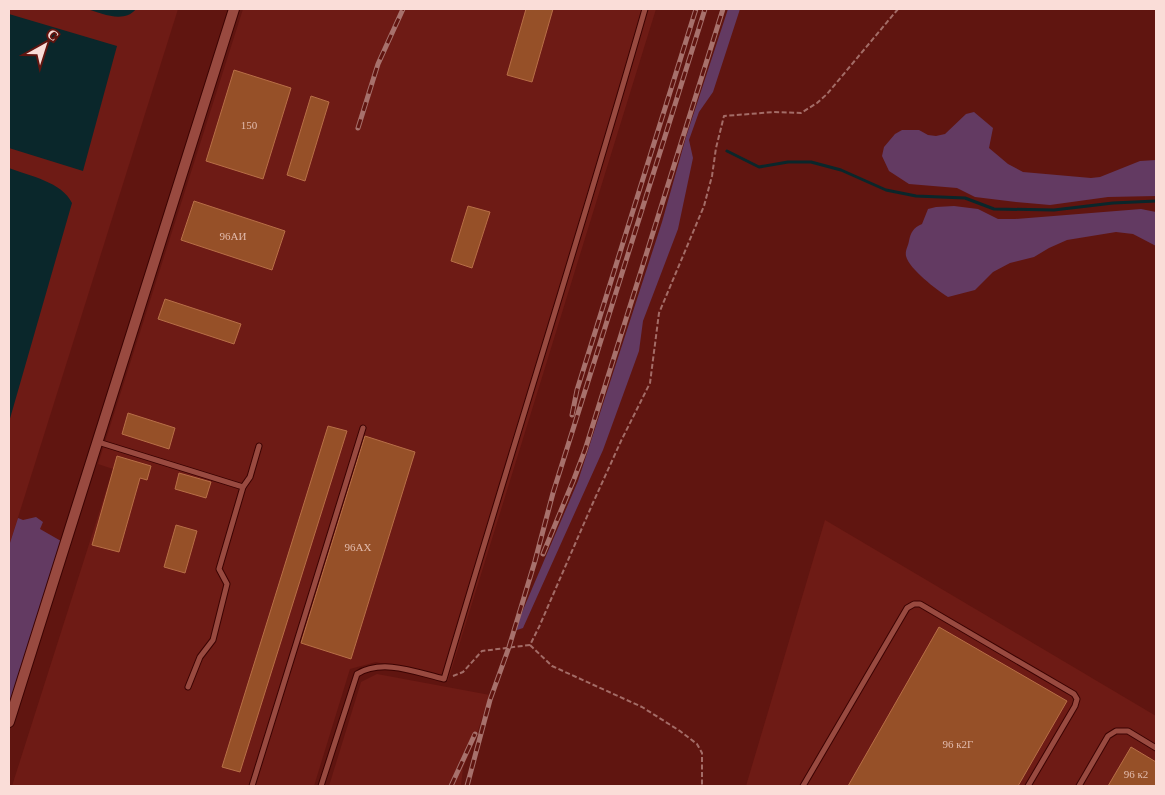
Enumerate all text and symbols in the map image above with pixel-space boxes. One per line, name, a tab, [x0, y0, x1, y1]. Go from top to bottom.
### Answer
north arrow	[20, 20, 70, 70]
text: С	[44, 26, 62, 44]
house number: 150	[241, 119, 258, 131]
house number: 96АИ	[220, 230, 246, 242]
house number: 96АХ	[345, 541, 371, 553]
house number: 96 к2Г	[943, 738, 973, 750]
house number: 96 к2	[1124, 768, 1148, 780]

